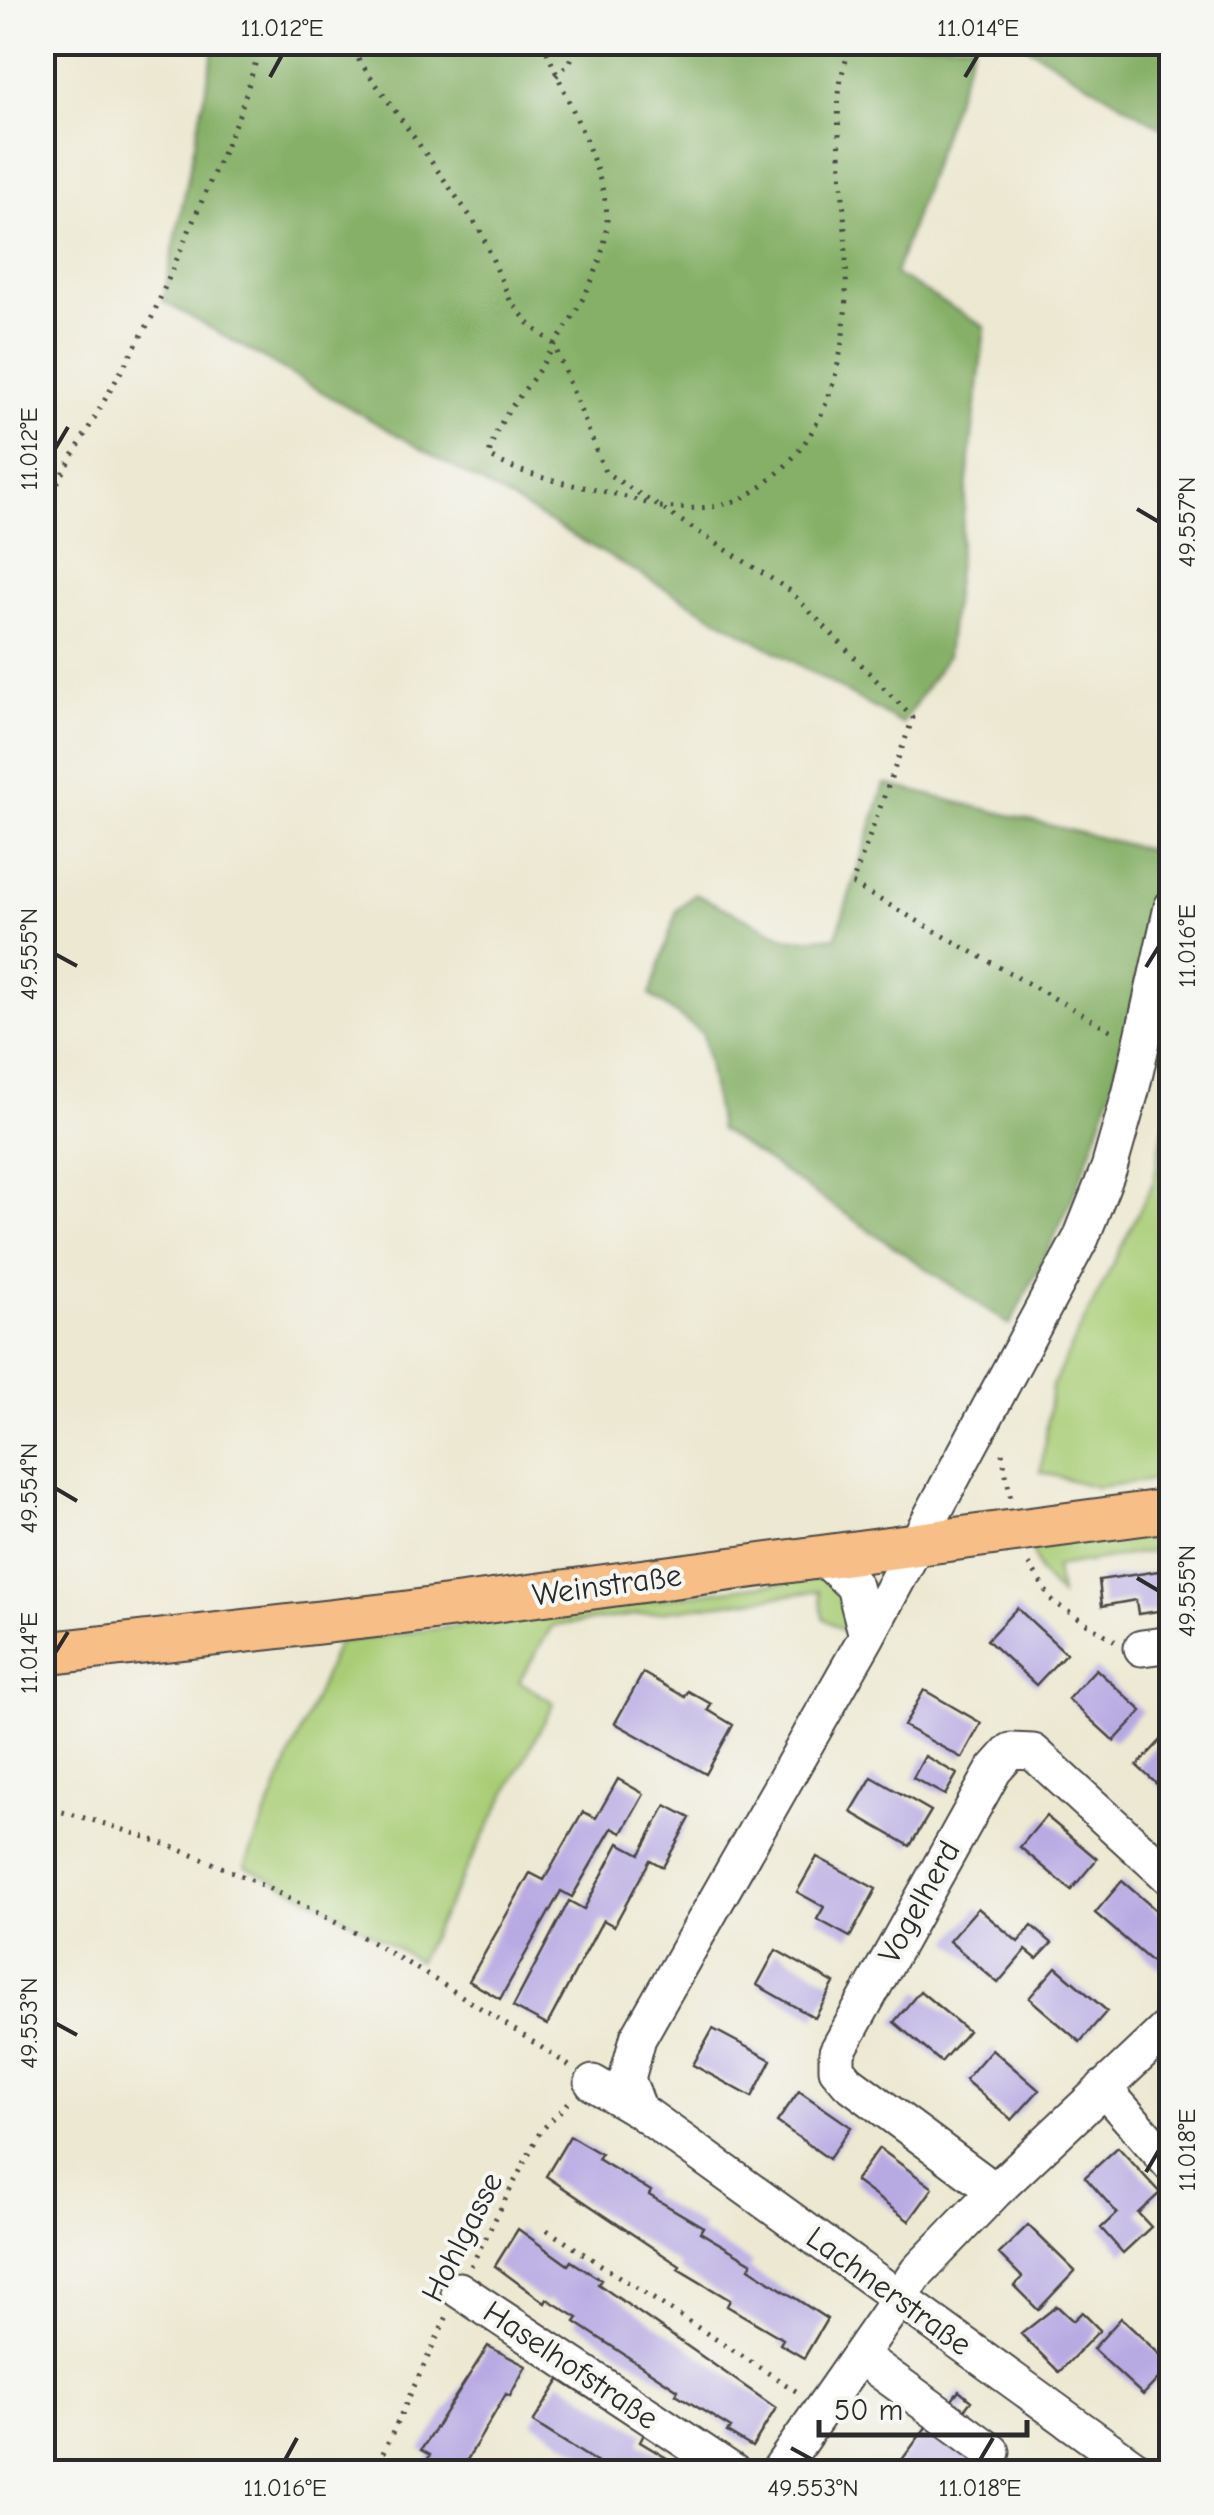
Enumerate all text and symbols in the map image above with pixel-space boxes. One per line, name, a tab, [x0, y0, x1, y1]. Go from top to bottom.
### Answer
text: 11.012°E	[240, 13, 324, 42]
text: 11.014°E	[937, 13, 1019, 42]
text: 11.012°E	[14, 407, 43, 491]
text: 49.557°N	[1172, 477, 1201, 567]
text: 11.016°E	[1172, 904, 1201, 988]
text: 49.555°N	[14, 908, 43, 1000]
text: 49.554°N	[14, 1442, 43, 1534]
text: 49.555°N	[1172, 1545, 1201, 1637]
street label: Weinstraße	[530, 1556, 684, 1614]
text: 11.014°E	[14, 1612, 43, 1694]
street label: Vogelherd	[870, 1834, 968, 1970]
text: 49.553°N	[14, 1977, 43, 2069]
text: 11.018°E	[1172, 2109, 1201, 2191]
street label: Hohlgasse	[414, 2166, 510, 2308]
street label: Lachnerstraße	[799, 2219, 979, 2363]
street label: Haselhofstraße	[477, 2293, 665, 2437]
scale bar	[819, 2375, 1026, 2437]
text: 50 m	[834, 2393, 903, 2428]
text: 11.016°E	[243, 2473, 327, 2502]
text: 49.553°N	[767, 2473, 859, 2502]
text: 11.018°E	[939, 2473, 1021, 2502]

